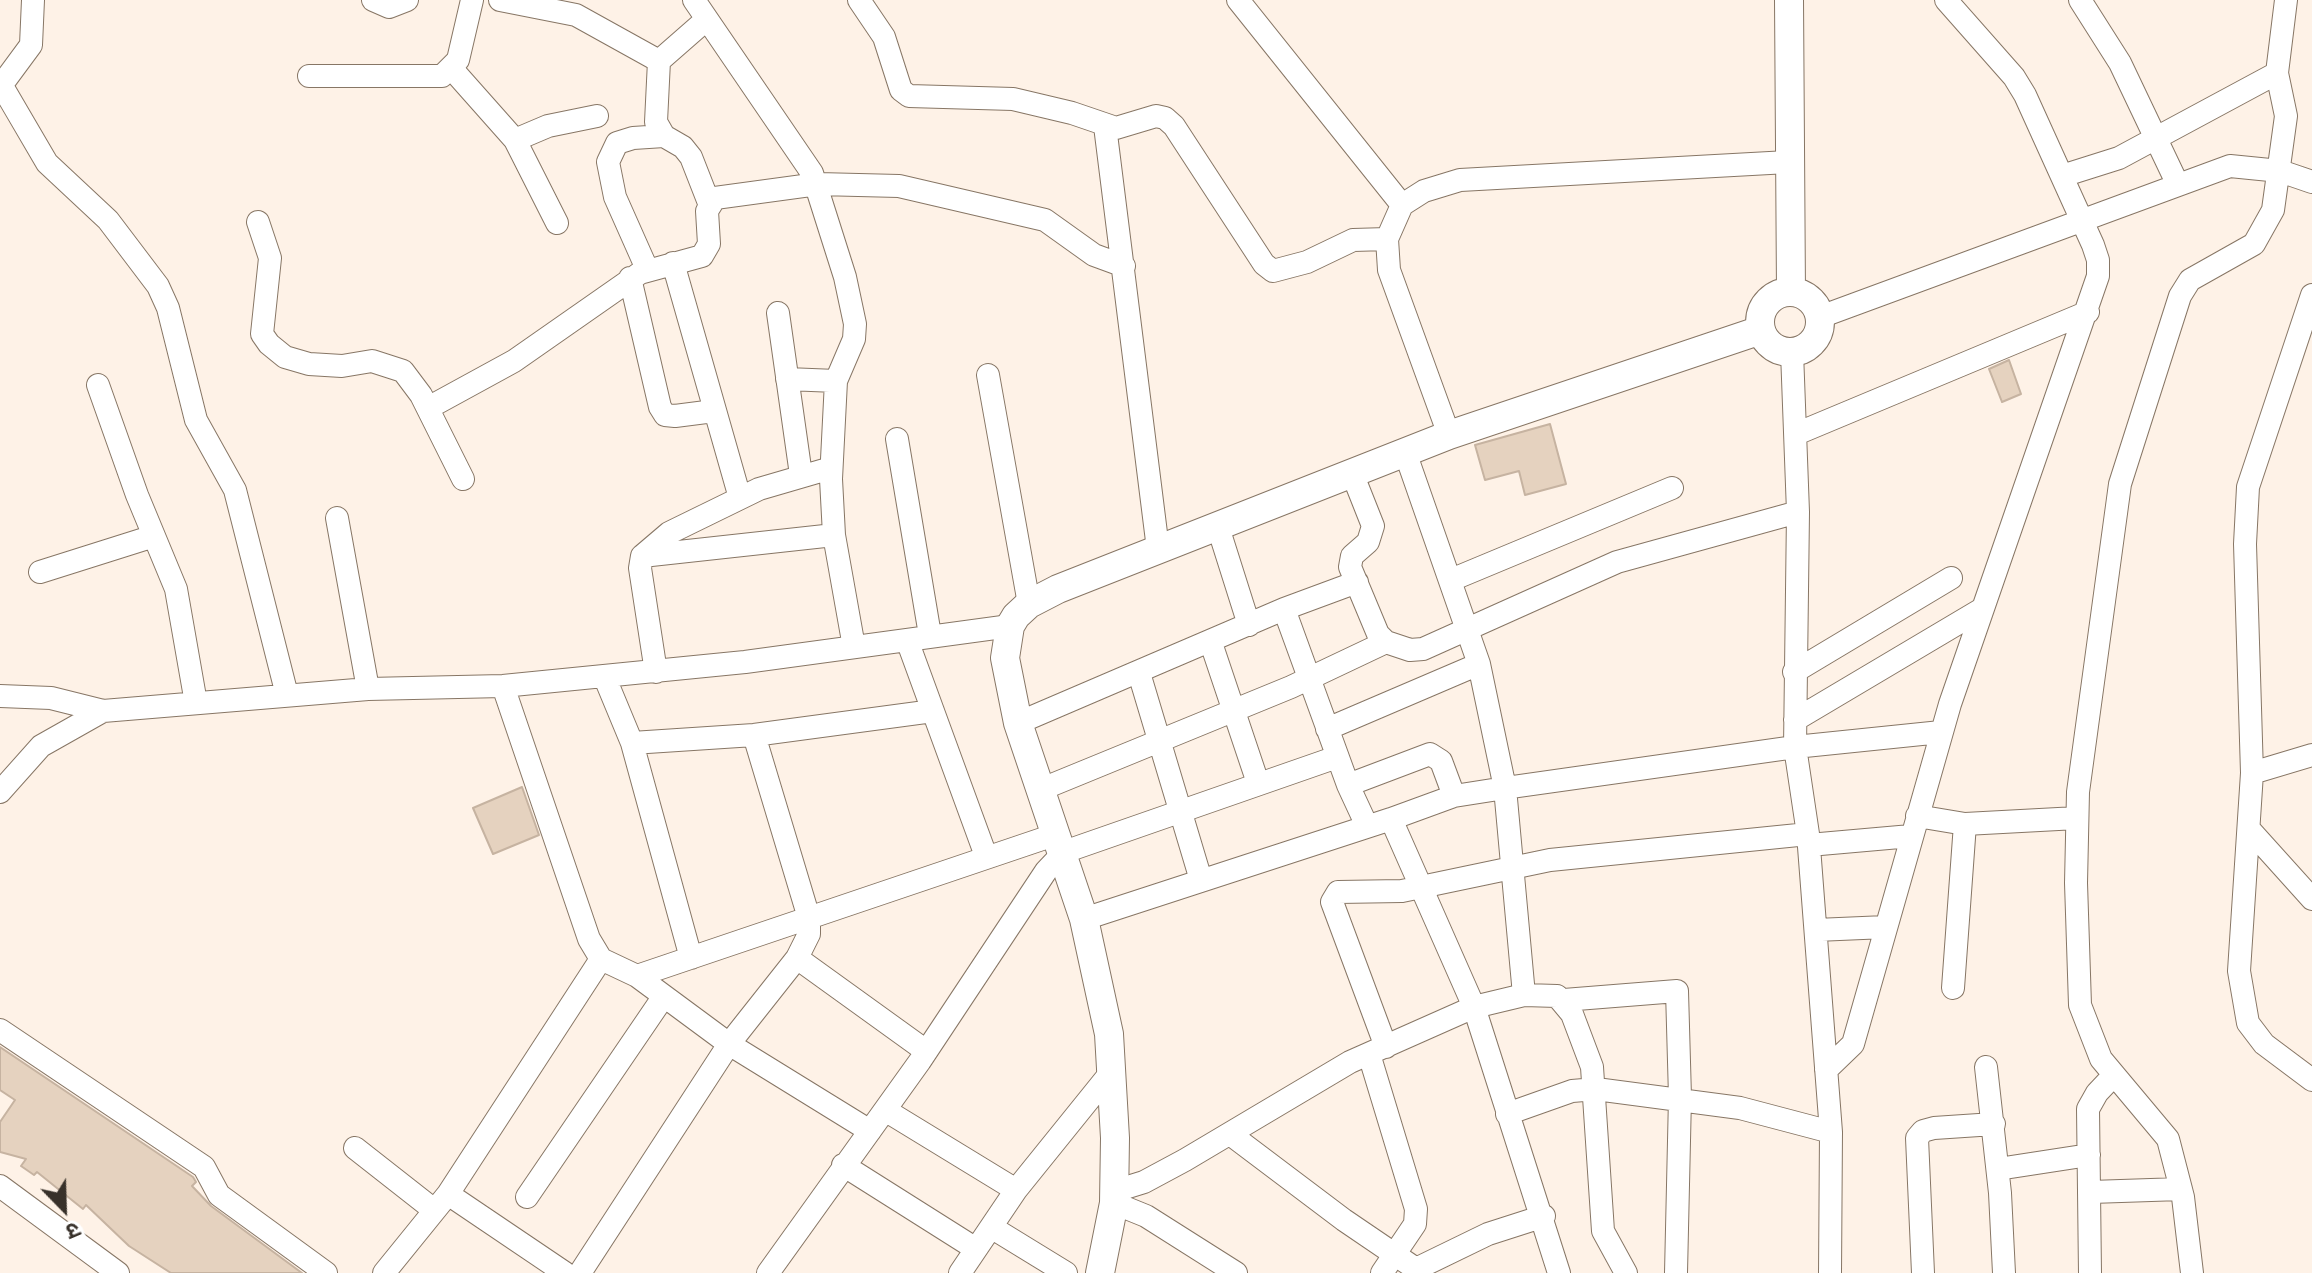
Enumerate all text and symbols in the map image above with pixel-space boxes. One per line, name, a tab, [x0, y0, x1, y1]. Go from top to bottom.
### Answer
north arrow	[24, 1169, 104, 1249]
text: उ	[62, 1217, 84, 1246]

